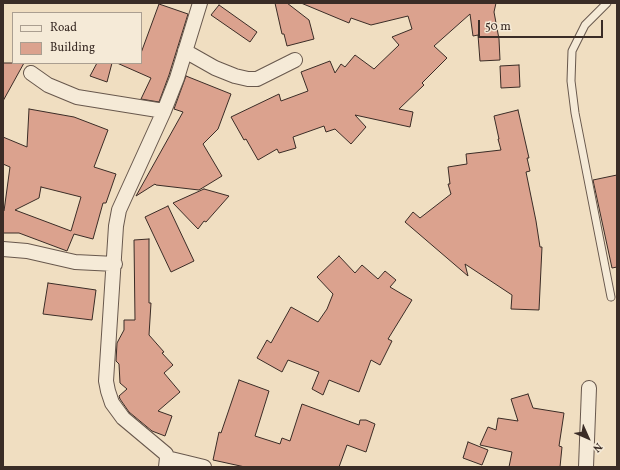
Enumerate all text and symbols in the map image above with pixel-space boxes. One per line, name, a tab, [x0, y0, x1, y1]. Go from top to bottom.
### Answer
legend	[12, 12, 142, 64]
scale bar	[480, 12, 605, 38]
text: 50 m	[485, 19, 511, 35]
text: Road	[50, 20, 77, 36]
text: Building	[50, 40, 95, 56]
north arrow	[568, 418, 608, 458]
text: N	[589, 439, 605, 455]

